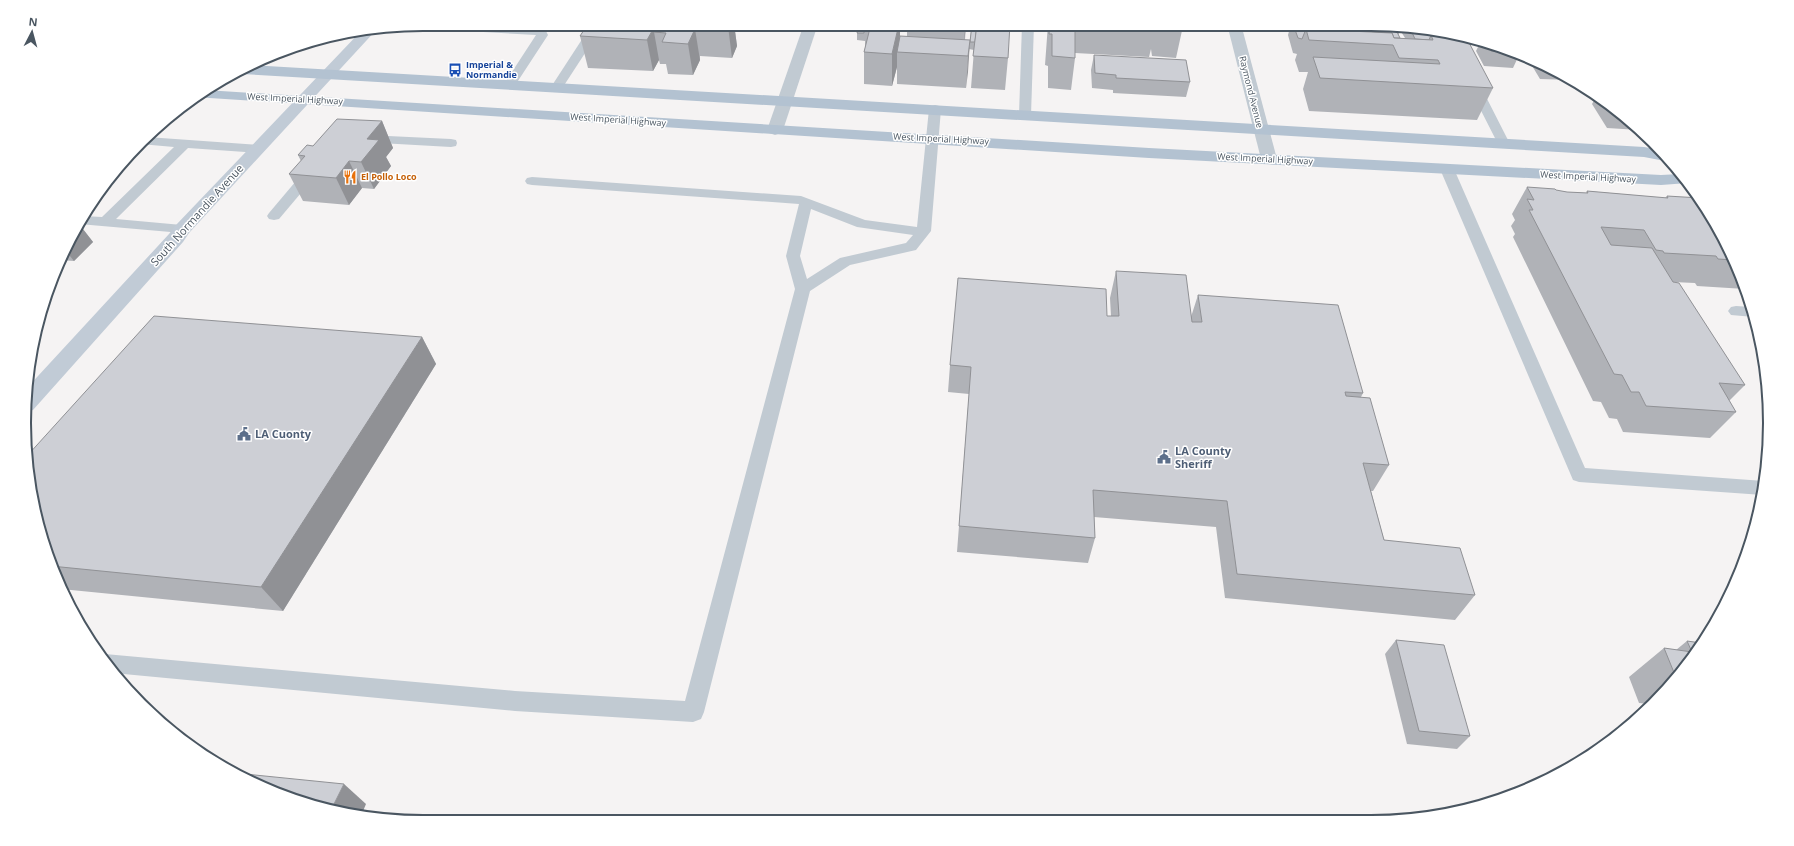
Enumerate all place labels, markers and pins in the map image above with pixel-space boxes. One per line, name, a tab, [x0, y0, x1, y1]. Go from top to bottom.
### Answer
place label: Imperial & Normandie	[466, 58, 517, 81]
bus stop icon: Imperial & Normandie	[447, 62, 463, 78]
restaurant icon: El Pollo Loco	[342, 169, 358, 185]
place label: El Pollo Loco	[361, 170, 417, 183]
public building icon: LA Cuonty	[236, 426, 252, 442]
place label: LA Cuonty	[255, 426, 312, 441]
place label: LA County Sheriff	[1175, 443, 1232, 471]
public building icon: LA County Sheriff	[1156, 449, 1172, 465]

